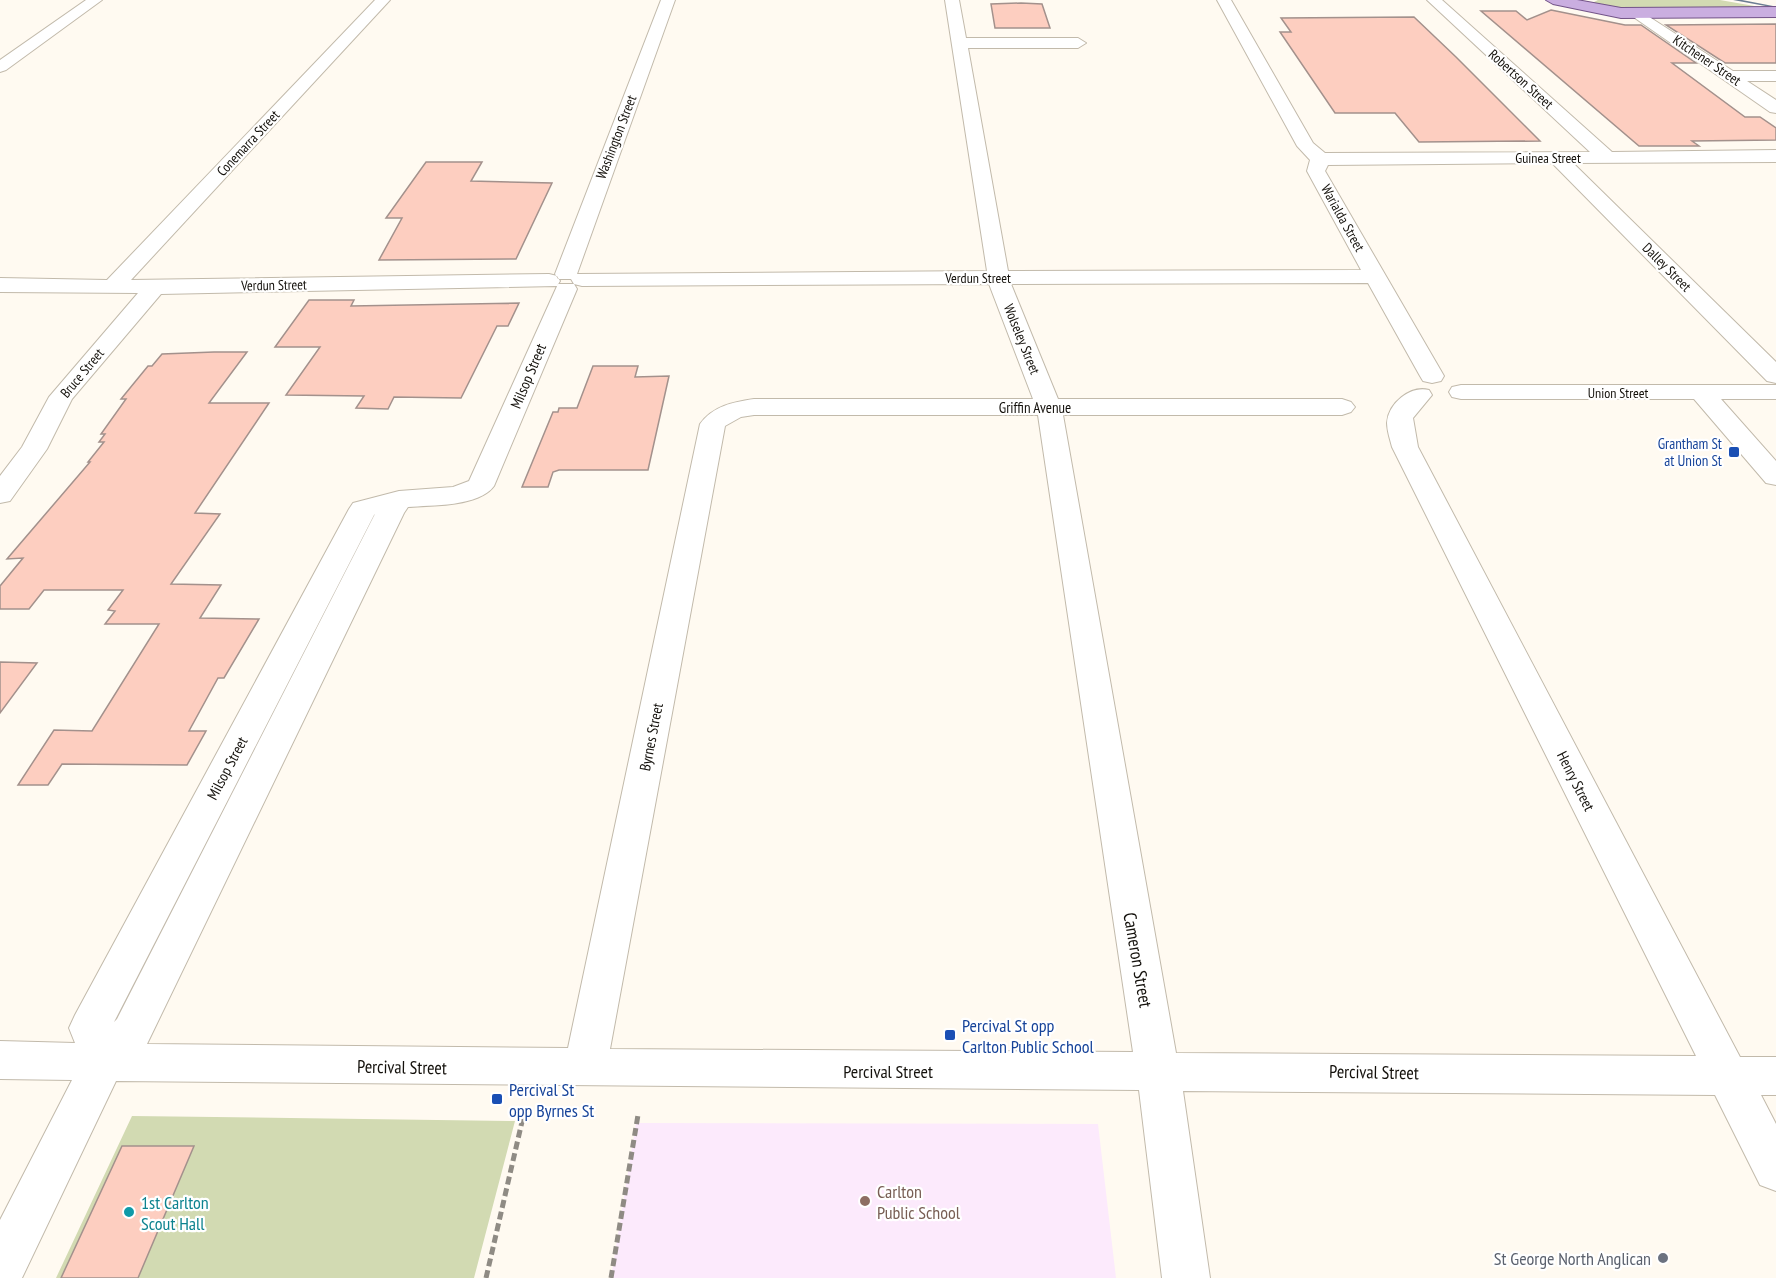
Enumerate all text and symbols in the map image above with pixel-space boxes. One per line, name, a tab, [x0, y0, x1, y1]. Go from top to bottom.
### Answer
street label: Kitchener Street	[1669, 31, 1745, 89]
street label: Robertson Street	[1485, 45, 1557, 113]
street label: Washington Street	[592, 92, 640, 182]
street label: Conemarra Street	[213, 106, 283, 180]
street label: Guinea Street	[1515, 149, 1581, 167]
street label: Warialda Street	[1317, 181, 1369, 255]
street label: Dalley Street	[1639, 239, 1695, 295]
street label: Verdun Street	[944, 269, 1011, 287]
street label: Verdun Street	[240, 275, 307, 295]
street label: Wolseley Street	[1000, 301, 1044, 377]
street label: Milsop Street	[506, 341, 550, 411]
street label: Bruce Street	[56, 345, 108, 401]
street label: Union Street	[1588, 384, 1648, 402]
street label: Griffin Avenue	[999, 398, 1071, 417]
place label: Grantham St at Union St	[1658, 434, 1722, 470]
marker: Grantham St at Union St	[1727, 445, 1741, 459]
street label: Byrnes Street	[635, 701, 667, 773]
street label: Milsop Street	[203, 733, 251, 803]
street label: Henry Street	[1553, 748, 1599, 814]
street label: Cameron Street	[1118, 911, 1158, 1009]
place label: Percival St opp Carlton Public School	[962, 1014, 1094, 1058]
marker: Percival St opp Carlton Public School	[943, 1028, 957, 1042]
street label: Percival Street	[357, 1055, 447, 1079]
street label: Percival Street	[843, 1060, 933, 1083]
street label: Percival Street	[1329, 1060, 1419, 1084]
place label: Percival St opp Byrnes St	[509, 1078, 594, 1122]
marker: Percival St opp Byrnes St	[490, 1092, 504, 1106]
place label: Carlton Public School	[877, 1180, 961, 1224]
place label: 1st Carlton Scout Hall	[141, 1191, 209, 1235]
marker: Carlton Public School	[858, 1194, 872, 1208]
marker: 1st Carlton Scout Hall	[122, 1205, 136, 1219]
place label: St George North Anglican	[1494, 1247, 1651, 1270]
marker: St George North Anglican	[1656, 1251, 1670, 1265]

